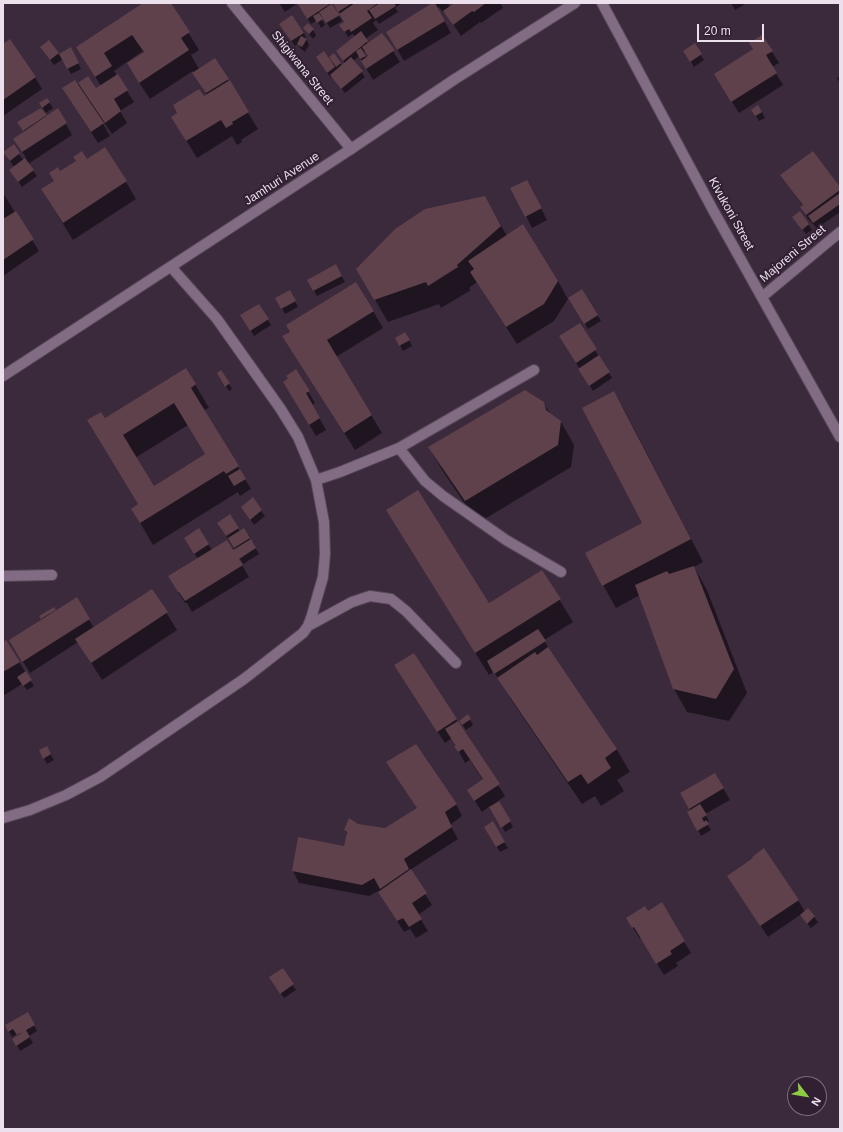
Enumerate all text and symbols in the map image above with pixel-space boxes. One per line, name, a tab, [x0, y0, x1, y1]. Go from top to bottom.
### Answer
scale bar	[699, 16, 766, 42]
text: 20 m	[704, 24, 731, 38]
street label: Shigiwana Street	[268, 28, 336, 108]
street label: Jamhuri Avenue	[242, 149, 322, 209]
street label: Kivukoni Street	[705, 175, 757, 253]
street label: Majoreni Street	[757, 222, 829, 286]
north arrow	[787, 1076, 827, 1116]
text: N	[809, 1095, 824, 1108]

